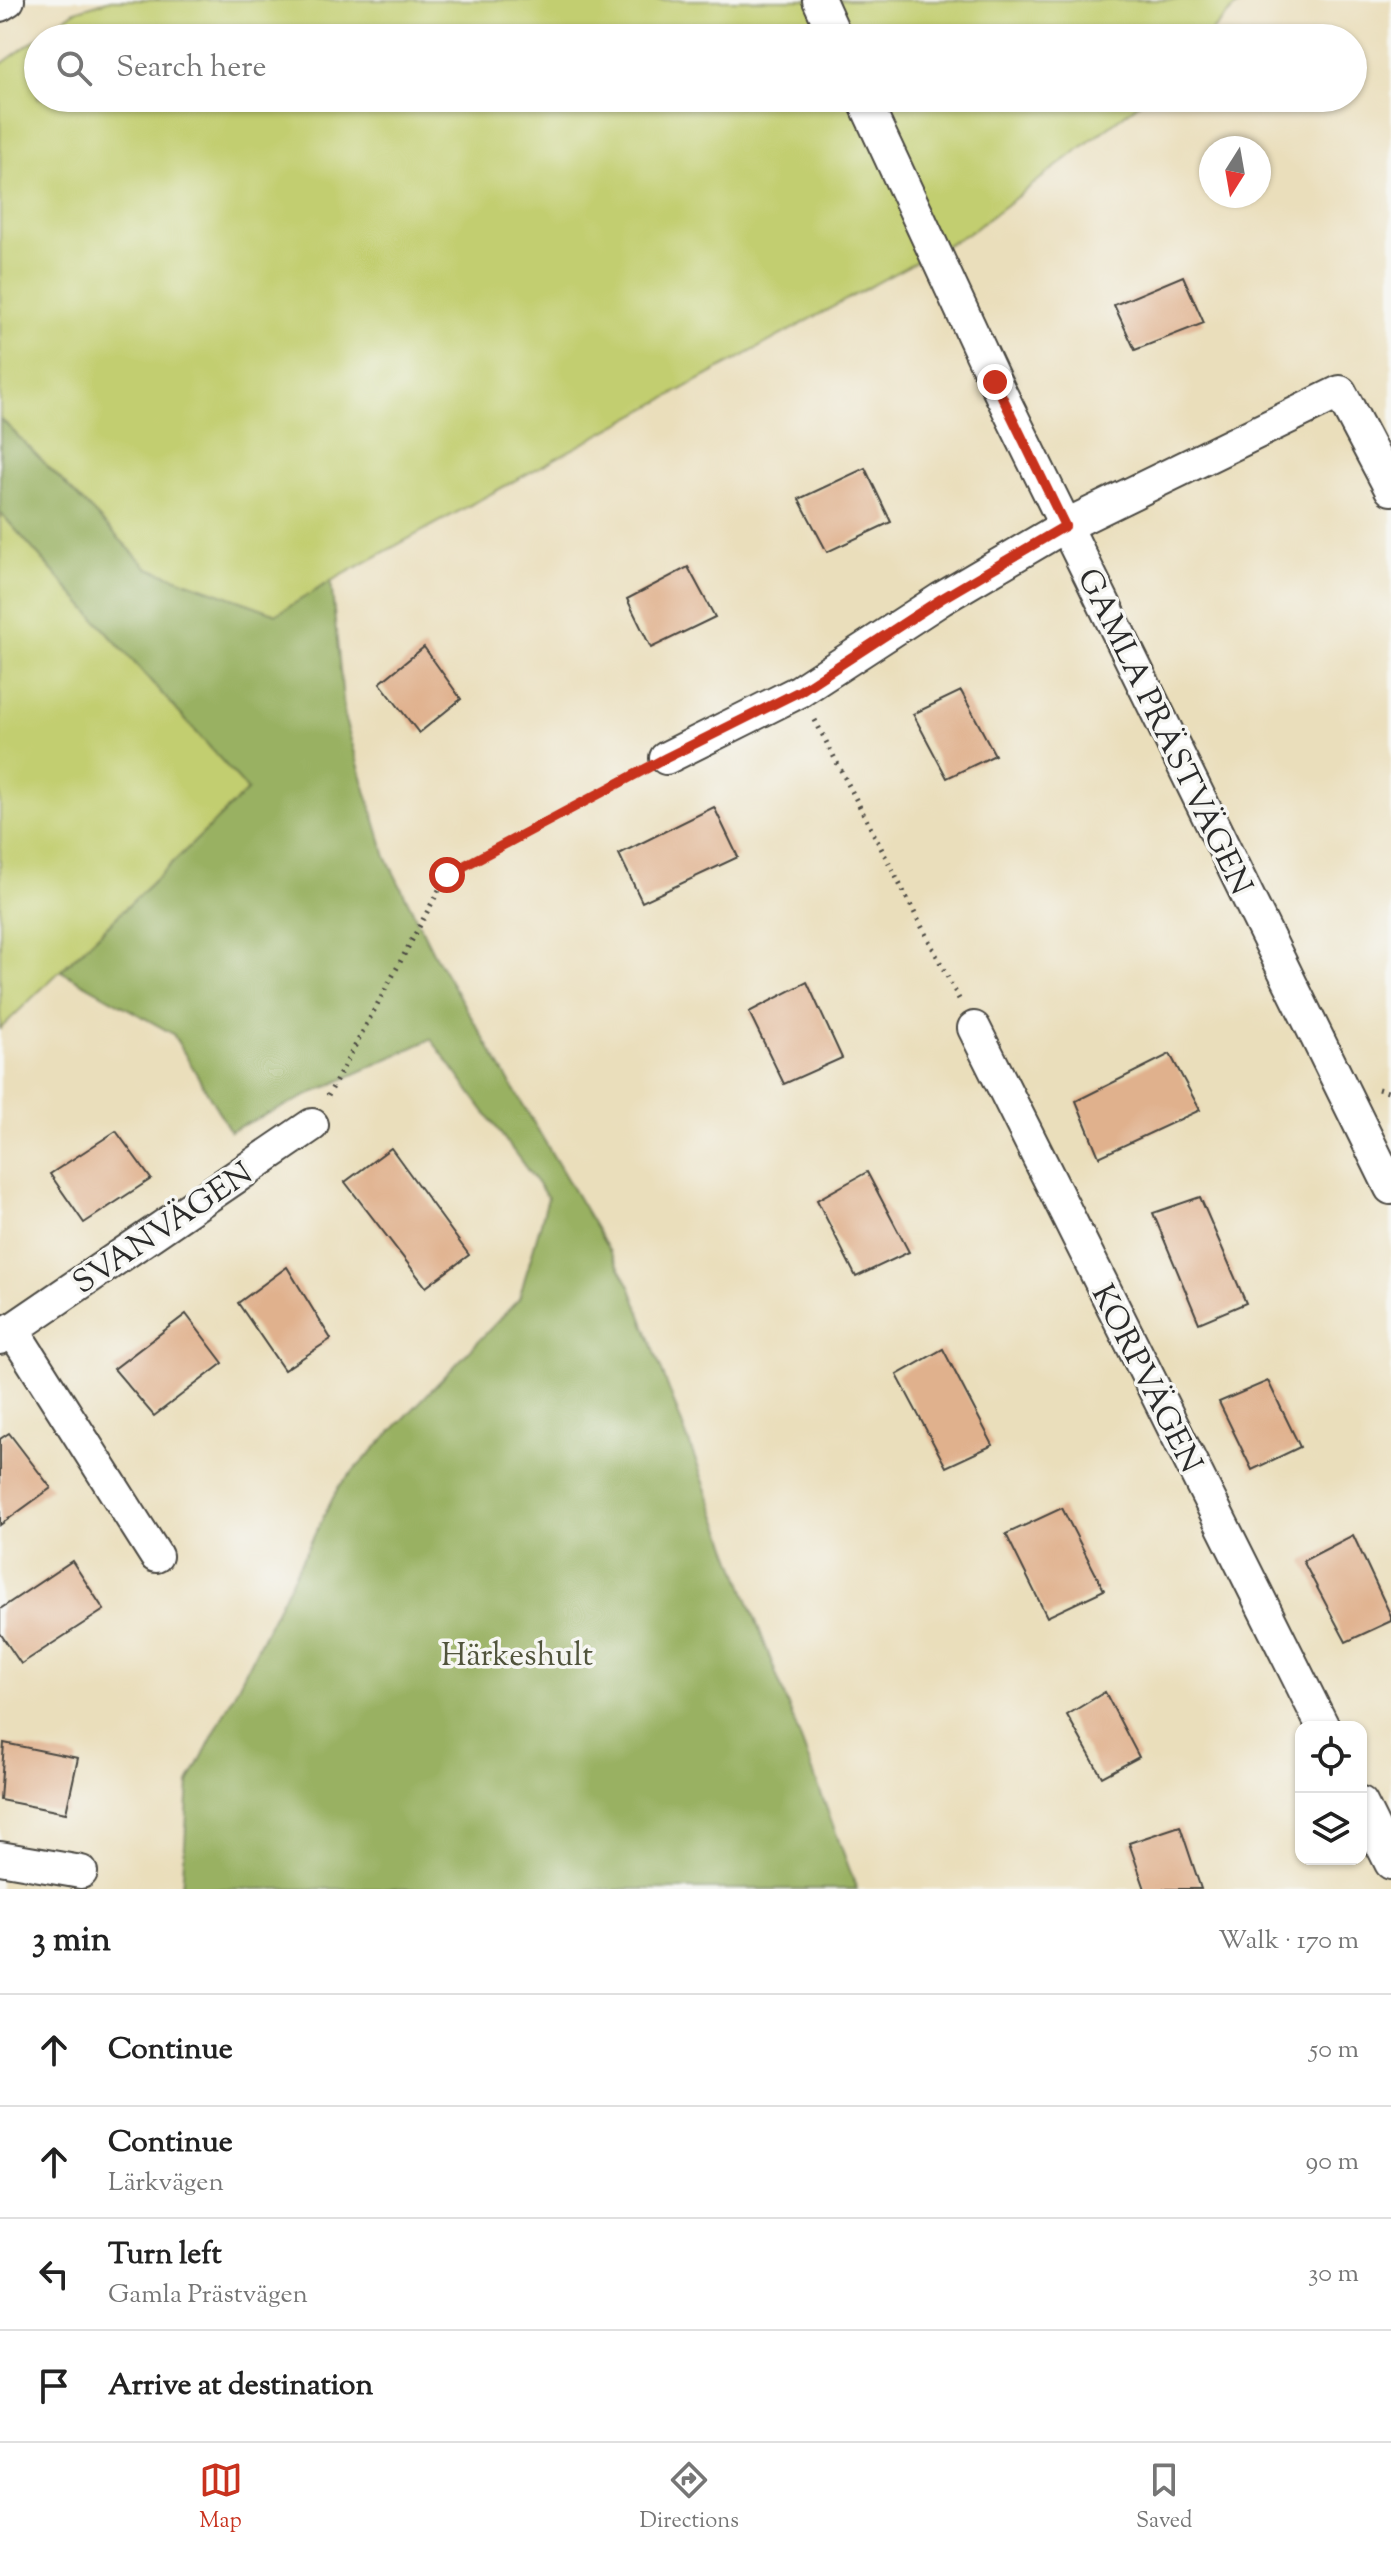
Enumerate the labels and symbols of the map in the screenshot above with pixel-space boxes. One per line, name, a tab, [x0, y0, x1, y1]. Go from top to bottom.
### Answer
north arrow	[1199, 136, 1271, 208]
route end	[977, 364, 1013, 400]
street label: GAMLA PRÄSTVÄGEN	[1064, 561, 1263, 904]
route start	[429, 857, 465, 893]
street label: SVANVÄGEN	[65, 1152, 263, 1307]
street label: KORPVÄGEN	[1078, 1277, 1213, 1482]
park label: Härkeshult	[441, 1634, 593, 1680]

